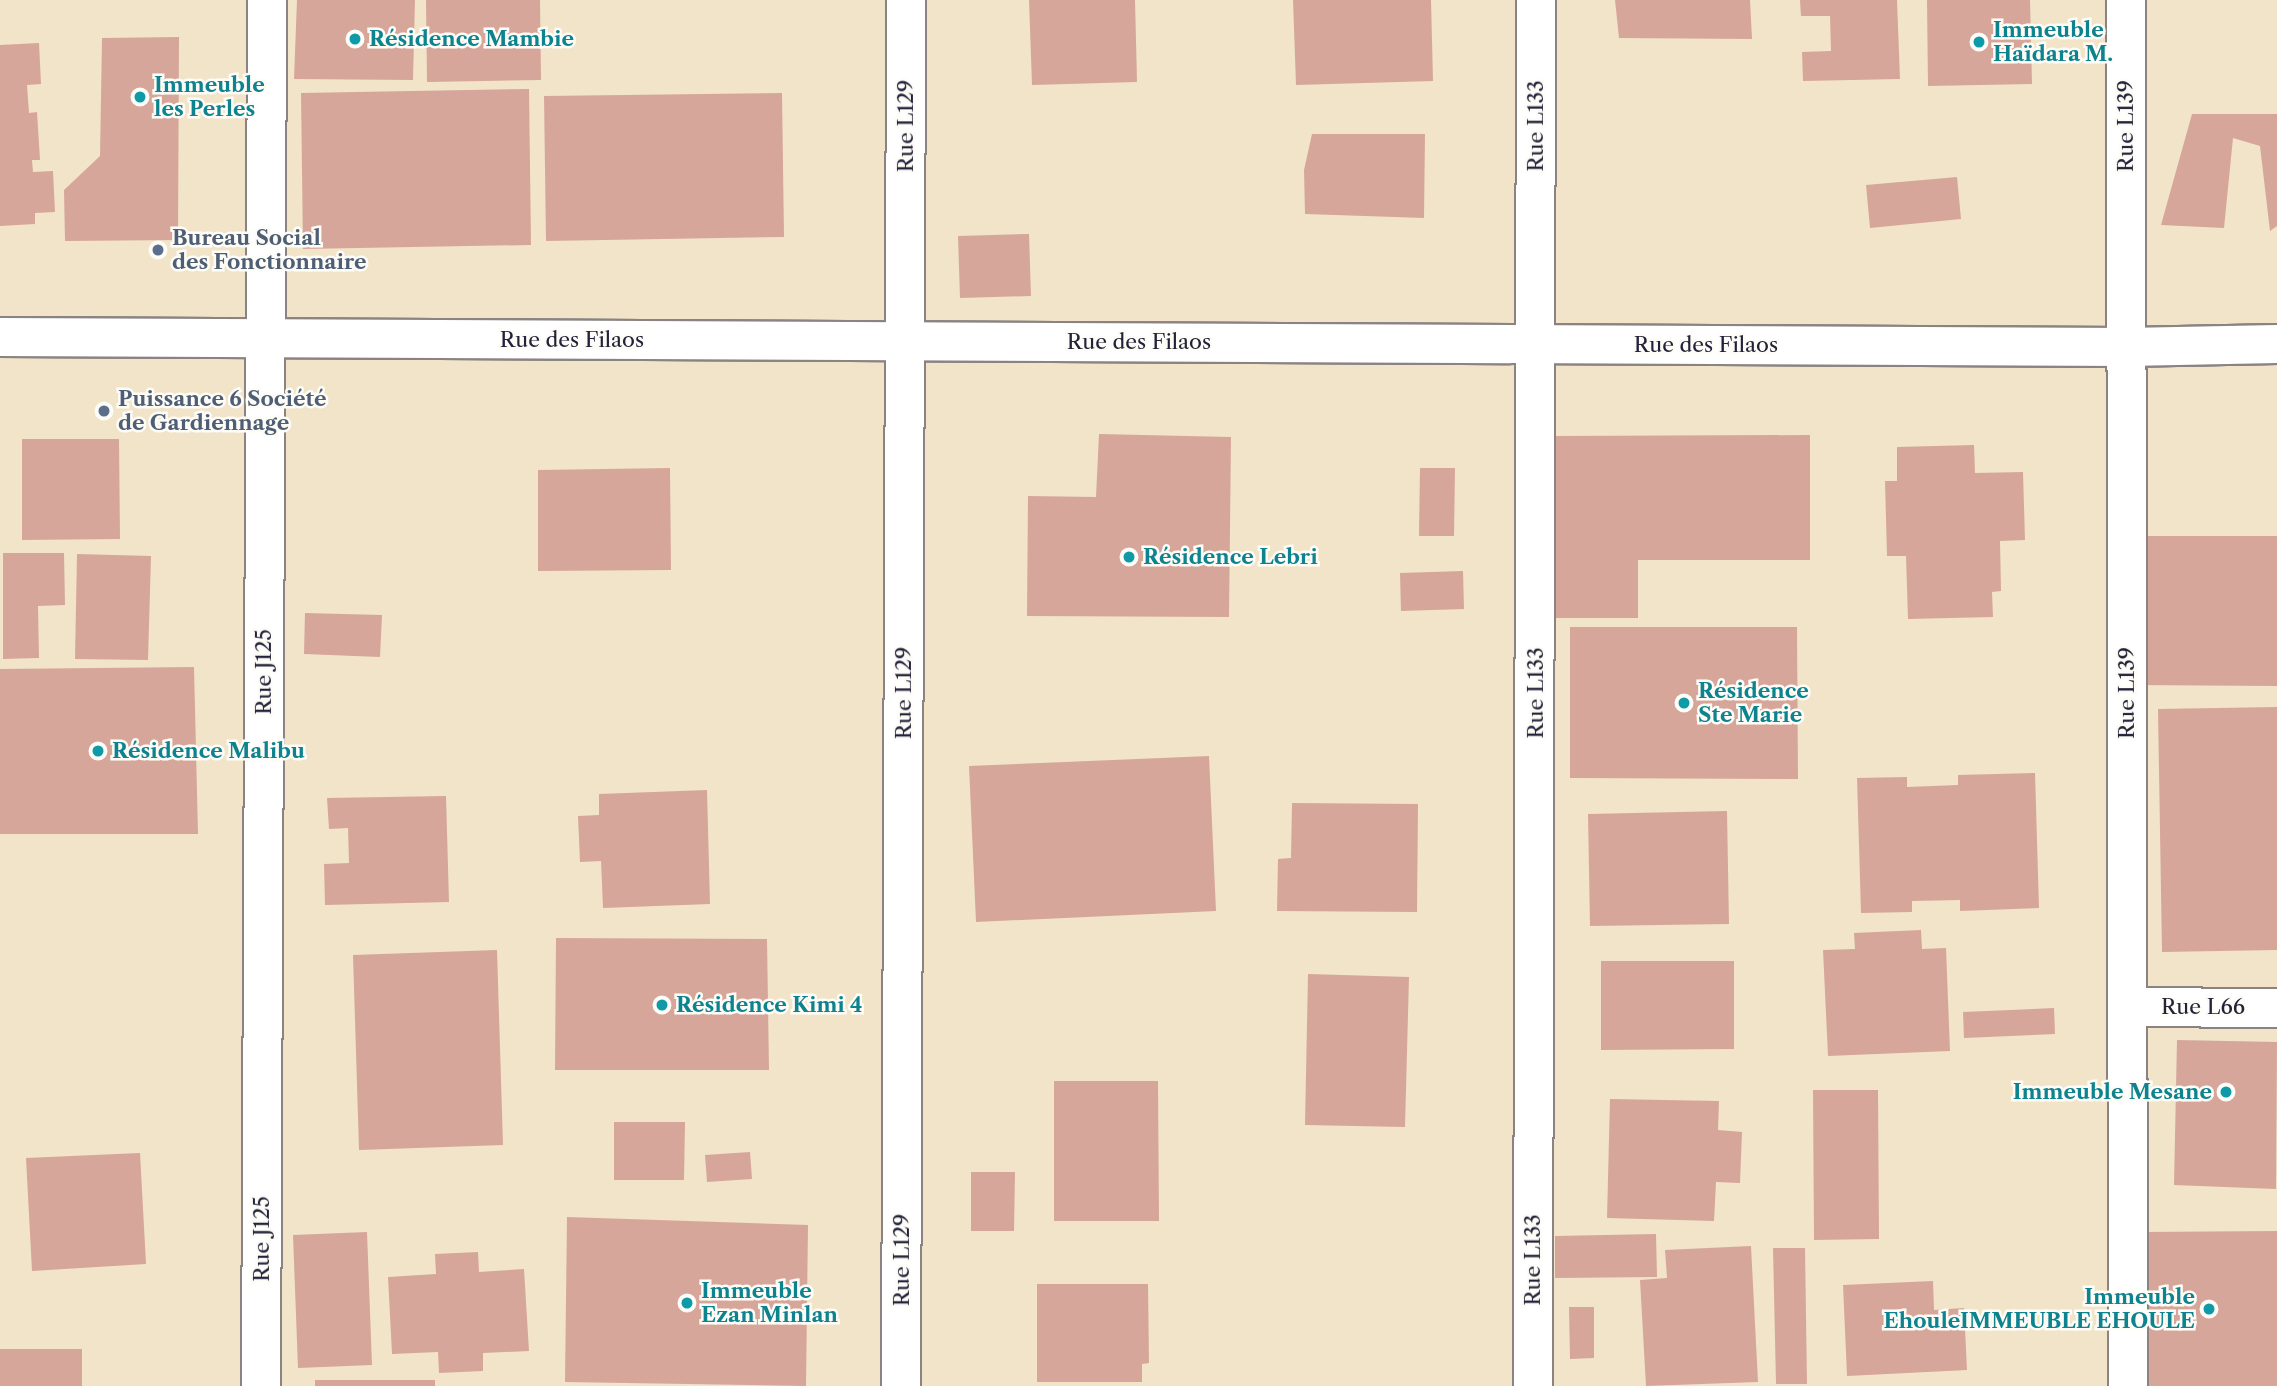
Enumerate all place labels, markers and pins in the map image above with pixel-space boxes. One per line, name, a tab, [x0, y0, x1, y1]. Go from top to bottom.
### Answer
place label: Immeuble Haïdara M.	[1993, 17, 2113, 67]
place label: Résidence Mambie	[369, 26, 574, 52]
marker: Résidence Mambie	[347, 31, 363, 47]
marker: Immeuble Haïdara M.	[1971, 34, 1987, 50]
place label: Immeuble les Perles	[154, 72, 265, 122]
marker: Immeuble les Perles	[132, 89, 148, 105]
place label: Bureau Social des Fonctionnaire	[172, 225, 367, 275]
marker: Bureau Social des Fonctionnaire	[150, 242, 166, 258]
place label: Puissance 6 Société de Gardiennage	[118, 386, 326, 436]
marker: Puissance 6 Société de Gardiennage	[96, 403, 112, 419]
place label: Résidence Lebri	[1143, 544, 1318, 570]
marker: Résidence Lebri	[1121, 549, 1137, 565]
place label: Résidence Ste Marie	[1698, 678, 1809, 728]
marker: Résidence Ste Marie	[1676, 695, 1692, 711]
place label: Résidence Malibu	[112, 738, 305, 764]
marker: Résidence Malibu	[90, 743, 106, 759]
place label: Résidence Kimi 4	[676, 992, 863, 1018]
marker: Résidence Kimi 4	[654, 997, 670, 1013]
place label: Immeuble Mesane	[2013, 1079, 2212, 1105]
marker: Immeuble Mesane	[2218, 1084, 2234, 1100]
place label: Immeuble Ezan Minlan	[701, 1278, 838, 1328]
place label: Immeuble EhouleIMMEUBLE EHOULE	[1884, 1284, 2195, 1334]
marker: Immeuble Ezan Minlan	[679, 1295, 695, 1311]
marker: Immeuble EhouleIMMEUBLE EHOULE	[2201, 1301, 2217, 1317]

